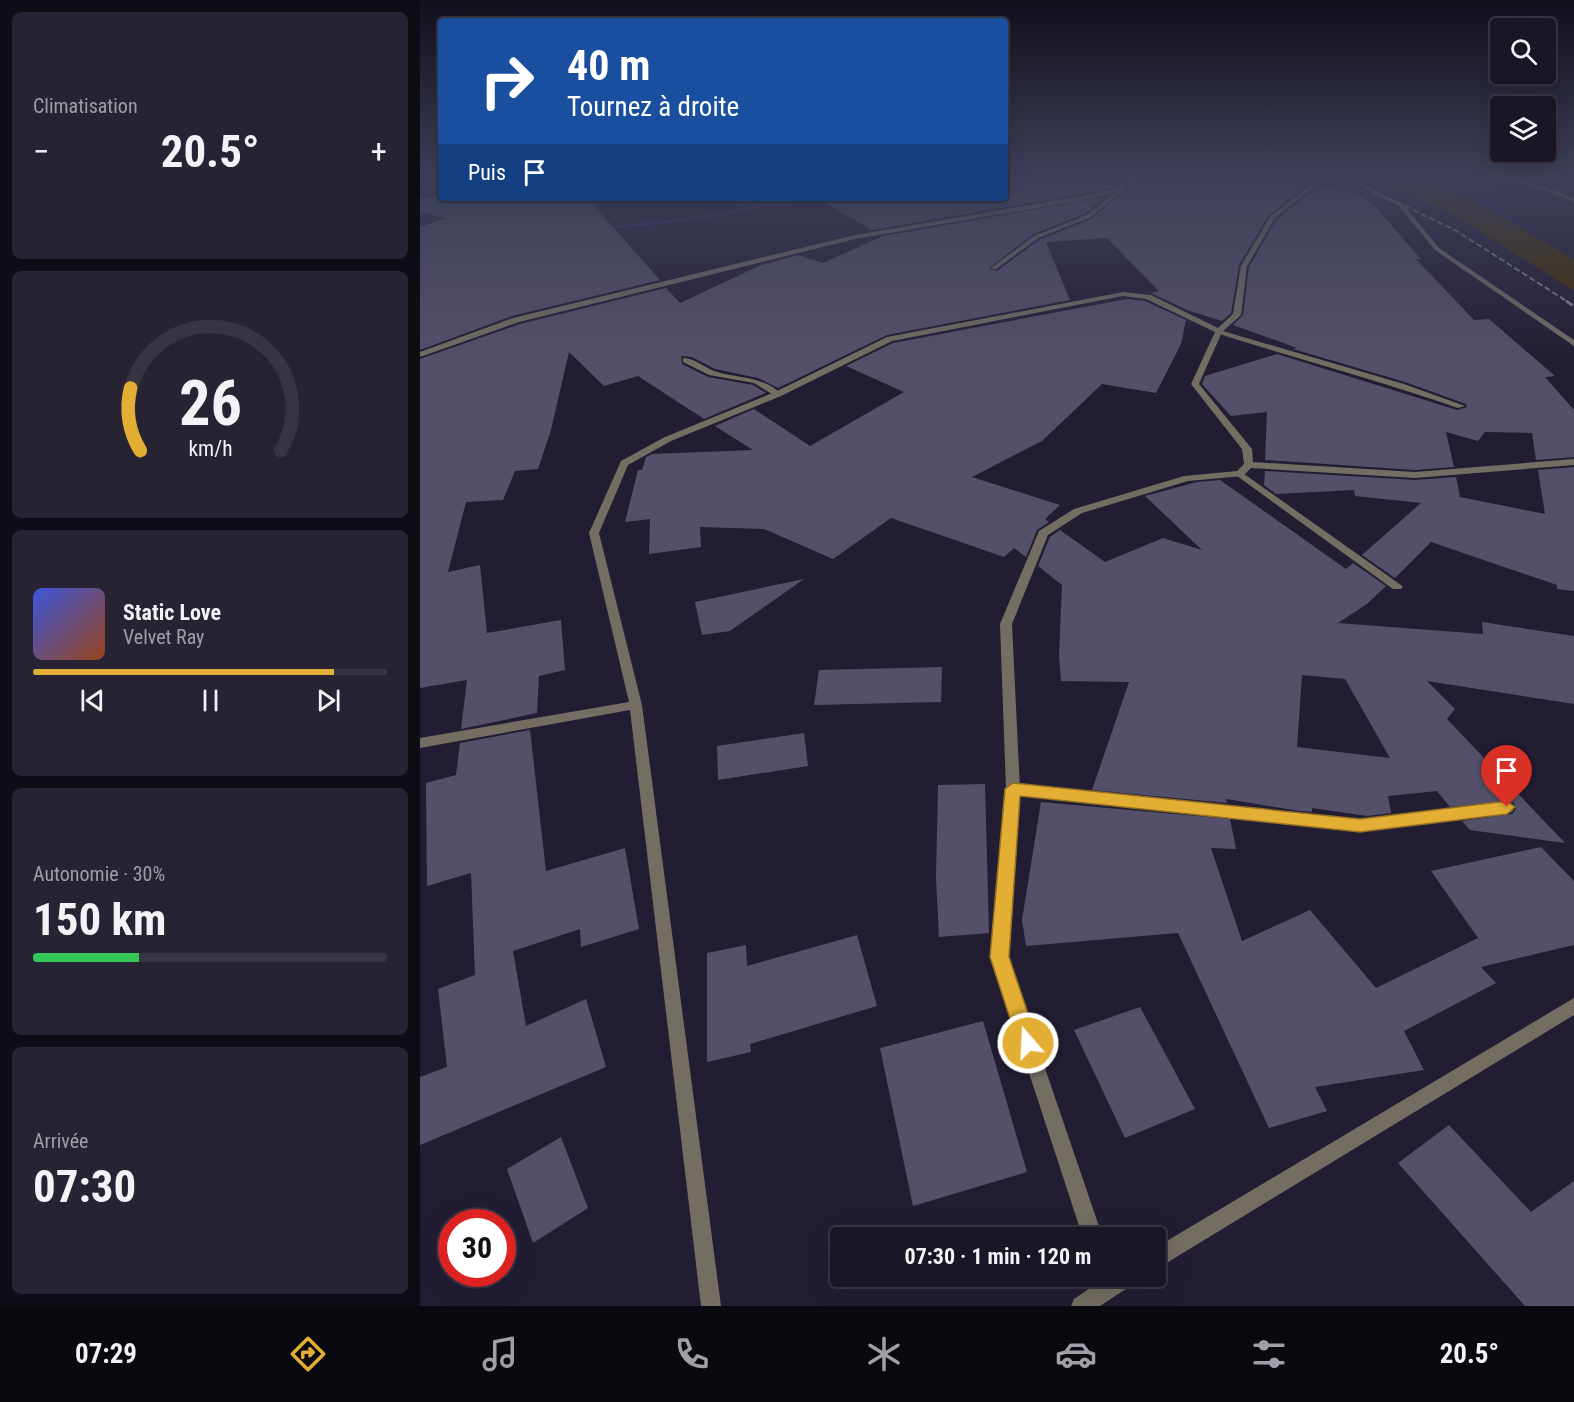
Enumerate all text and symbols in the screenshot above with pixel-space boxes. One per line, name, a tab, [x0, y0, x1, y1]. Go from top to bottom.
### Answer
map controls	[1490, 18, 1556, 162]
button: search	[1490, 18, 1556, 84]
text: 40 m	[567, 41, 650, 90]
icon: right	[468, 42, 546, 120]
text: Tournez à droite	[567, 91, 739, 123]
text: Climatisation	[33, 94, 138, 118]
button: layers	[1490, 96, 1556, 162]
text: 20.5°	[161, 125, 259, 178]
text: −	[33, 132, 50, 171]
text: +	[371, 132, 387, 171]
icon: arrive	[518, 156, 551, 189]
text: Puis	[468, 160, 506, 185]
text: 26	[178, 367, 242, 440]
text: km/h	[188, 437, 232, 462]
text: Static Love	[123, 600, 221, 625]
text: Velvet Ray	[123, 625, 204, 649]
icon: previous	[76, 684, 109, 717]
icon: pause	[194, 684, 227, 717]
icon: next	[312, 684, 345, 717]
pin	[1481, 745, 1532, 807]
icon: arrive	[1490, 754, 1523, 787]
text: Autonomie · 30%	[33, 862, 165, 886]
text: 150 km	[33, 893, 166, 946]
position arrow	[996, 1011, 1060, 1075]
text: Arrivée	[33, 1129, 89, 1153]
text: 07:30	[33, 1160, 136, 1213]
speed limit sign: 30	[438, 1209, 516, 1287]
text: 07:30 · 1 min · 120 m	[905, 1244, 1091, 1269]
icon: directions	[287, 1333, 329, 1375]
icon: music	[479, 1333, 521, 1375]
icon: phone	[671, 1333, 713, 1375]
icon: climate	[863, 1333, 905, 1375]
icon: car	[1055, 1333, 1097, 1375]
icon: filters	[1248, 1333, 1290, 1375]
text: 07:29	[75, 1338, 137, 1370]
text: 20.5°	[1440, 1338, 1499, 1370]

